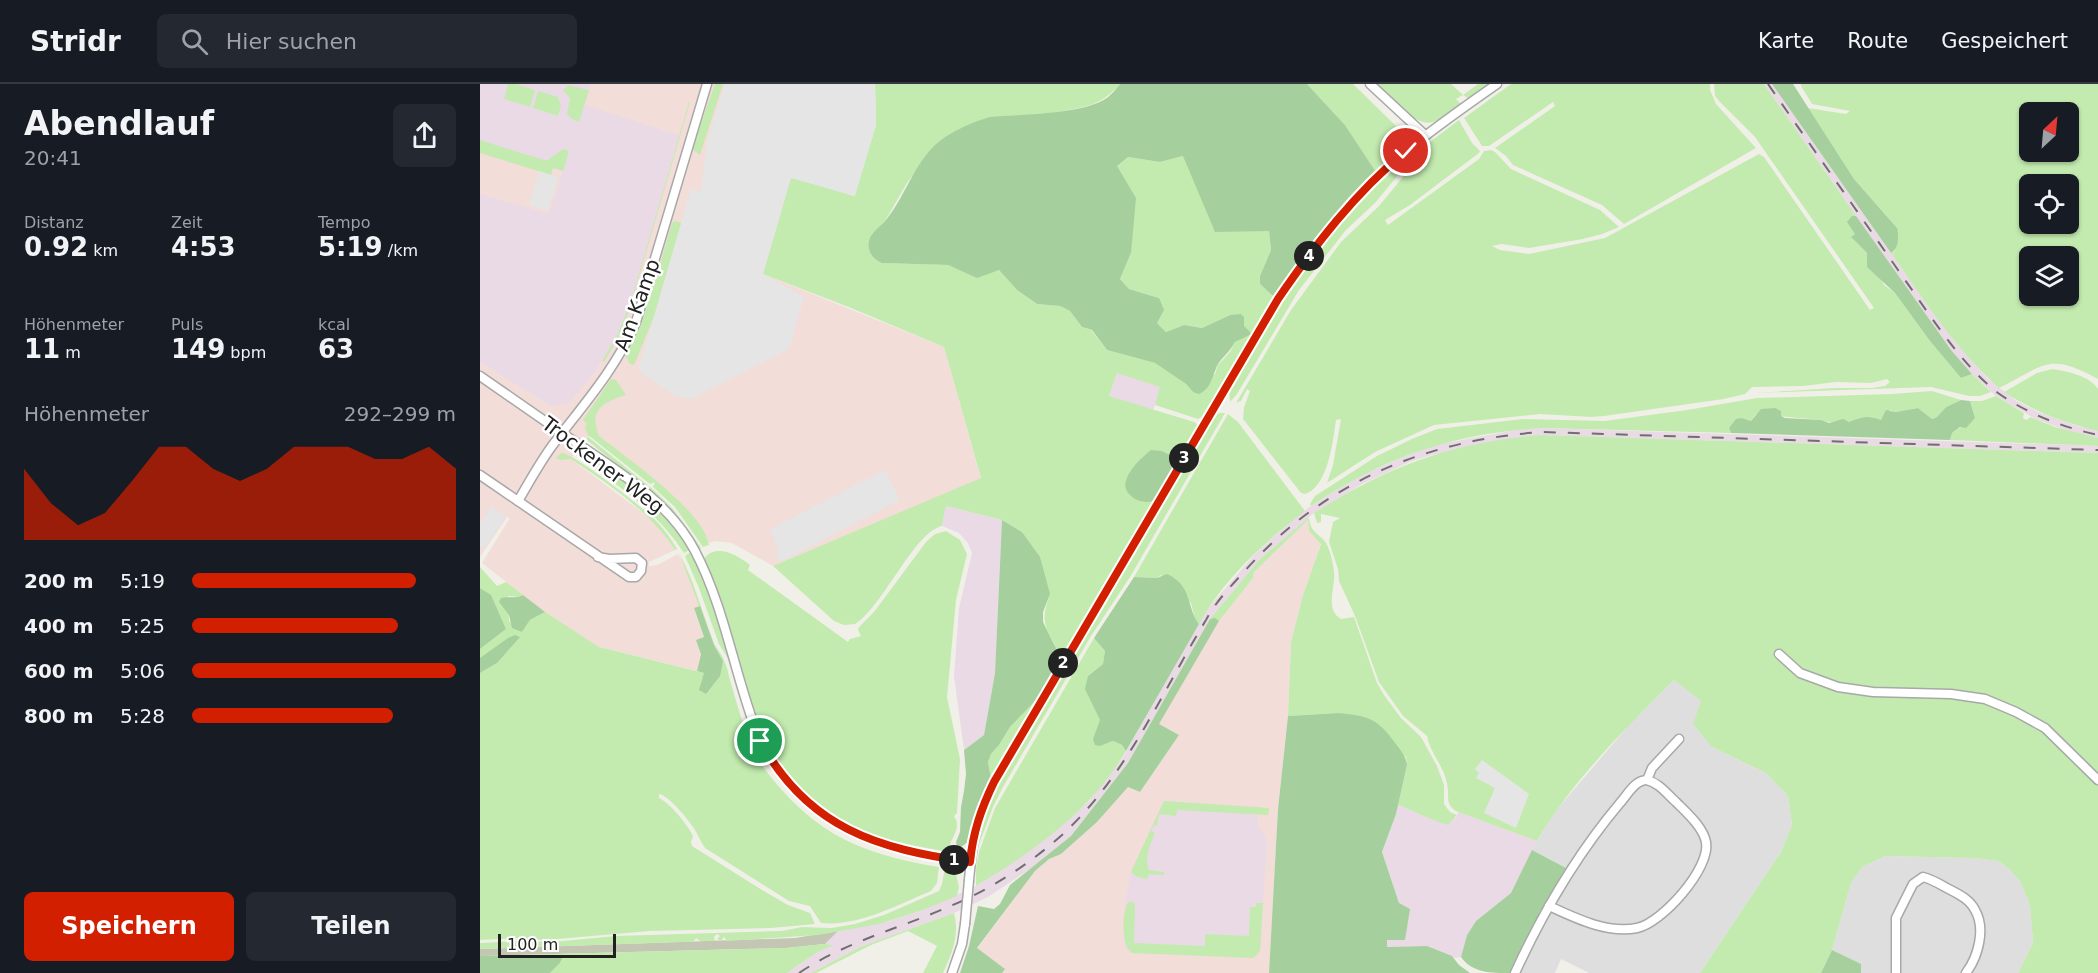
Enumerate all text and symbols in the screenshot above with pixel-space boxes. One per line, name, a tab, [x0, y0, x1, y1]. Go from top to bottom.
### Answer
search box	[157, 14, 577, 68]
text: Stridr	[30, 25, 121, 58]
icon: search	[178, 25, 211, 58]
text: Hier suchen	[226, 29, 357, 54]
text: Karte	[1758, 29, 1814, 53]
text: Route	[1847, 29, 1908, 53]
text: Gespeichert	[1941, 29, 2068, 53]
north arrow	[2019, 102, 2079, 162]
map controls	[2019, 102, 2079, 306]
text: Abendlauf	[24, 104, 214, 143]
button: share	[393, 104, 456, 167]
pin	[1380, 125, 1431, 176]
icon: check	[1389, 134, 1422, 167]
text: 20:41	[24, 146, 82, 170]
button: locate	[2019, 174, 2079, 234]
text: Distanz	[24, 213, 84, 232]
text: Zeit	[171, 213, 203, 232]
text: Tempo	[318, 213, 370, 232]
text: 0.92	[24, 232, 88, 262]
text: 4:53	[171, 232, 236, 262]
text: 5:19	[318, 232, 383, 262]
text: km	[88, 241, 118, 260]
text: /km	[383, 241, 418, 260]
pin: 4	[1294, 241, 1324, 271]
text: 4	[1303, 246, 1315, 265]
button: layers	[2019, 246, 2079, 306]
street label: Am Kamp	[609, 255, 665, 355]
text: Höhenmeter	[24, 315, 124, 334]
text: Puls	[171, 315, 203, 334]
text: kcal	[318, 315, 350, 334]
text: 11	[24, 334, 60, 364]
text: 149	[171, 334, 225, 364]
text: 63	[318, 334, 354, 364]
text: m	[60, 343, 81, 362]
text: bpm	[225, 343, 266, 362]
text: Höhenmeter	[24, 402, 149, 426]
text: 292–299 m	[344, 402, 456, 426]
street label: Trockener Weg	[536, 411, 669, 519]
pin: 3	[1169, 443, 1199, 473]
text: 3	[1178, 448, 1190, 467]
text: 200 m	[24, 569, 94, 593]
text: 5:19	[120, 569, 165, 593]
text: 400 m	[24, 614, 94, 638]
text: 5:25	[120, 614, 165, 638]
pin: 2	[1048, 648, 1078, 678]
text: 2	[1057, 653, 1069, 672]
text: 600 m	[24, 659, 94, 683]
text: 5:06	[120, 659, 165, 683]
text: 800 m	[24, 704, 94, 728]
text: 5:28	[120, 704, 165, 728]
pin	[734, 715, 785, 766]
icon: arrive	[743, 724, 776, 757]
pin: 1	[939, 845, 969, 875]
text: 1	[948, 850, 960, 869]
button: Speichern	[24, 892, 234, 961]
button: Teilen	[246, 892, 456, 961]
scale bar	[498, 931, 616, 958]
text: 100 m	[507, 935, 558, 954]

